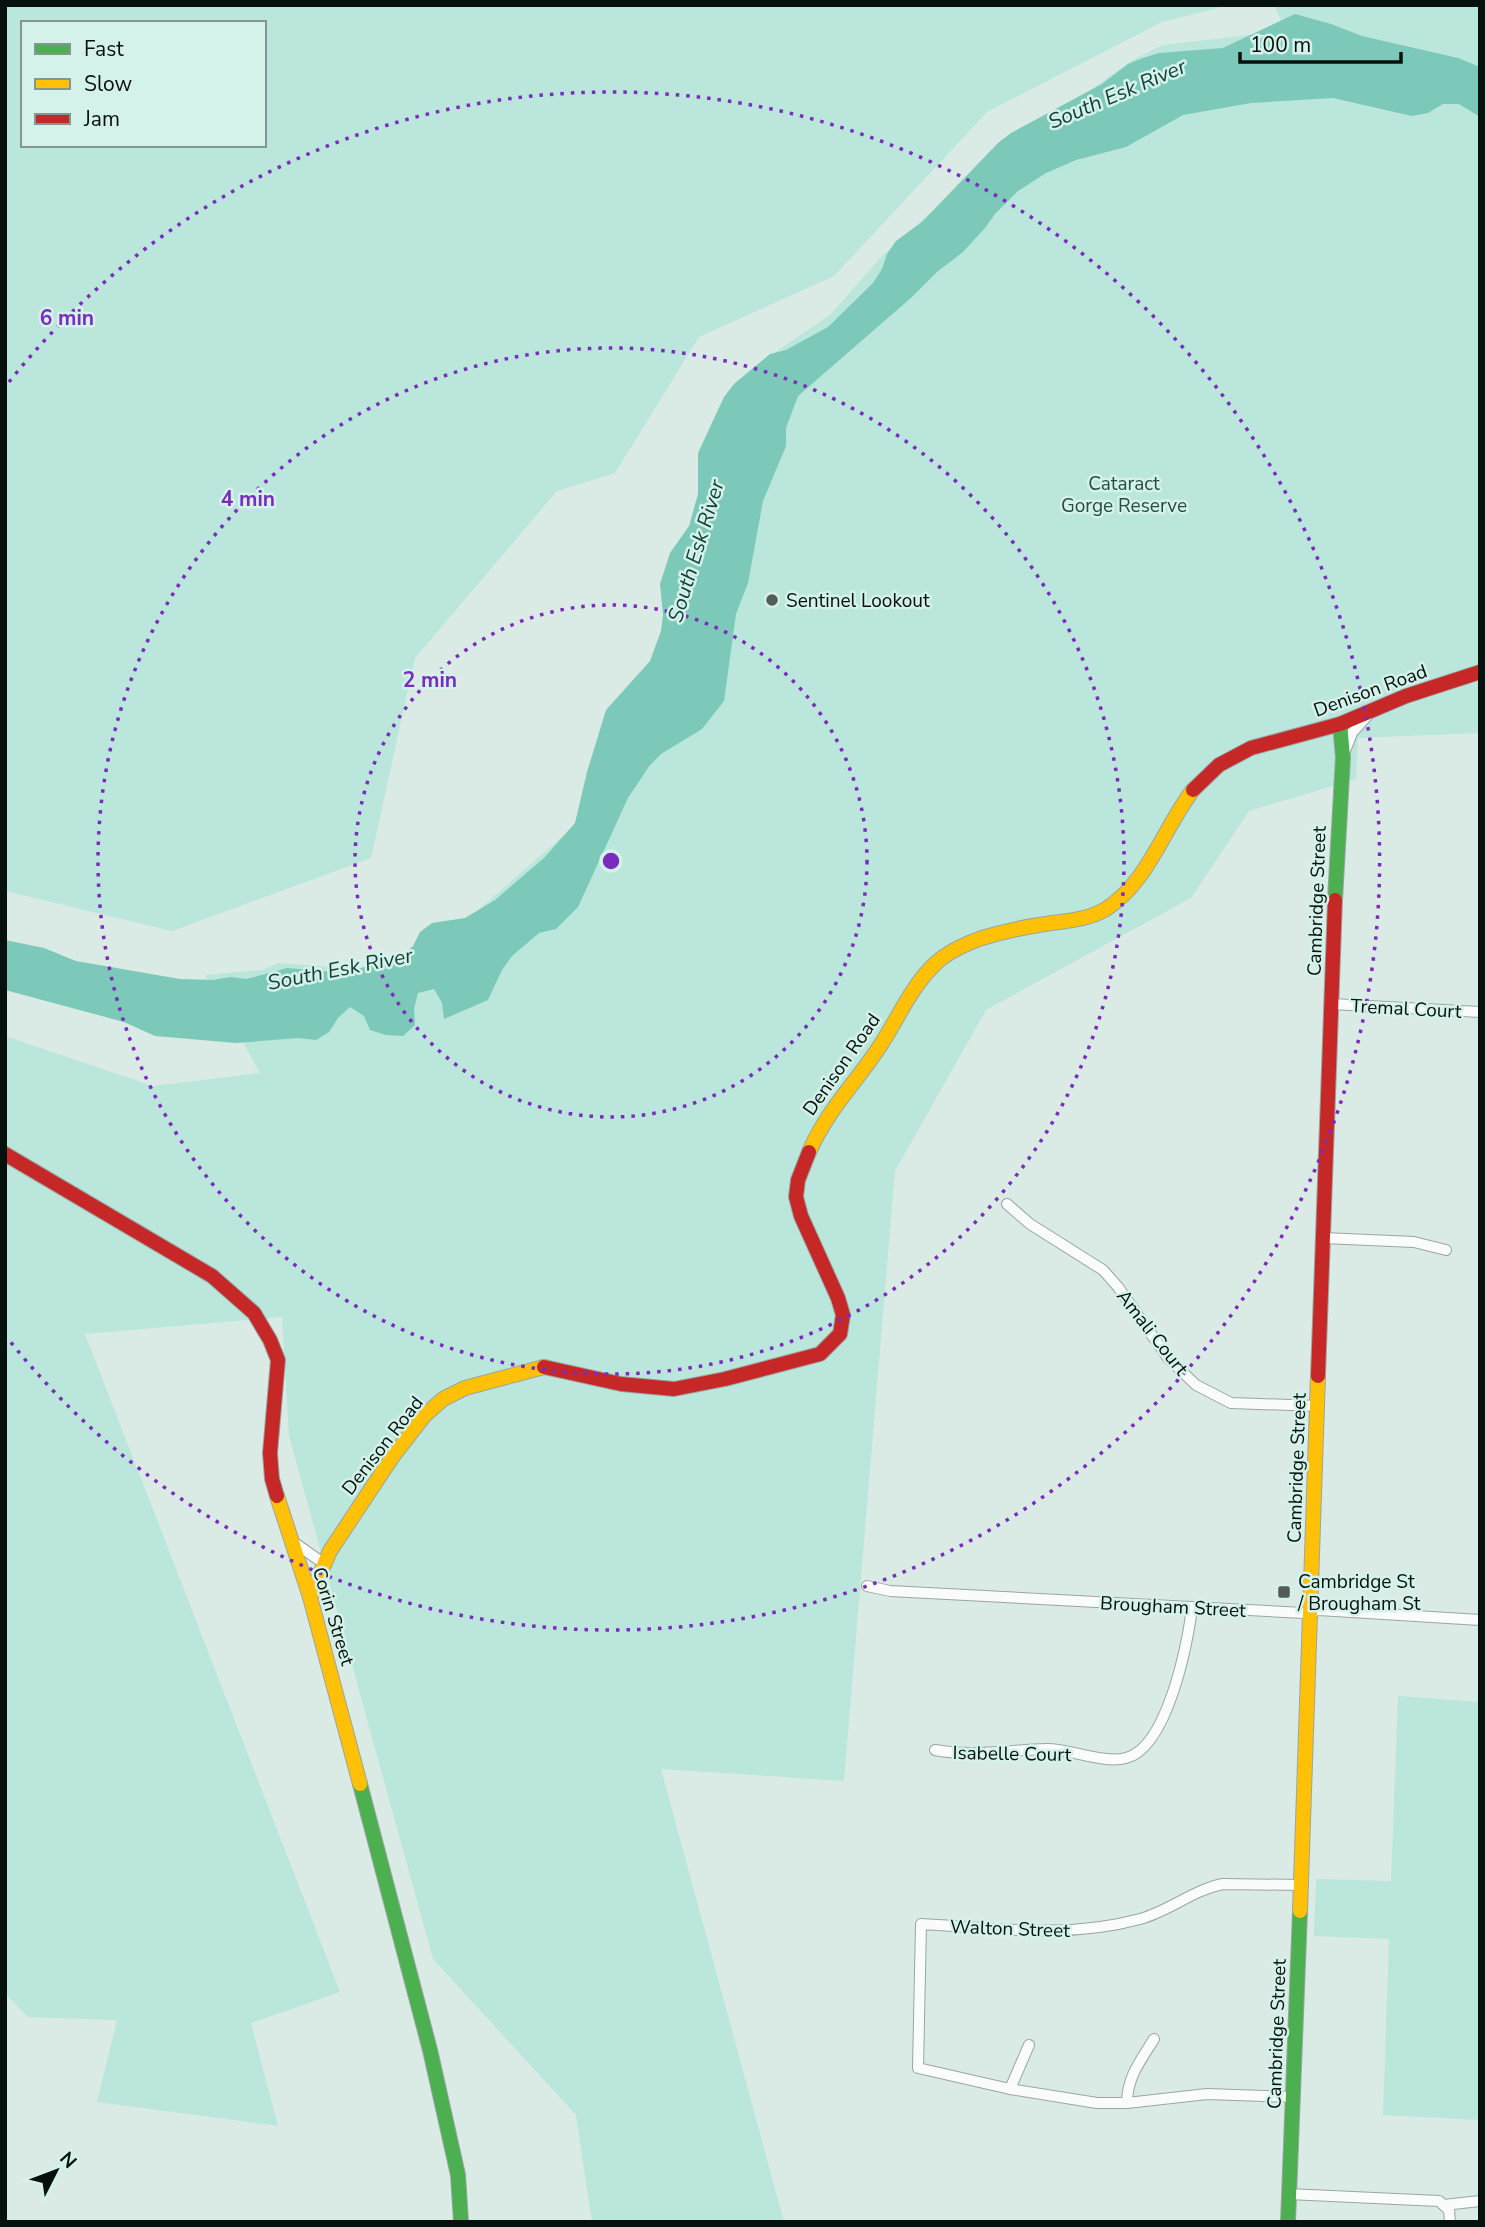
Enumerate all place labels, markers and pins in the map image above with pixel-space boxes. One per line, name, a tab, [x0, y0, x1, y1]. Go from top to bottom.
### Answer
place label: Sentinel Lookout	[786, 588, 930, 614]
marker: Sentinel Lookout	[764, 592, 780, 608]
centre of rings	[599, 849, 623, 873]
place label: Cambridge St / Brougham St	[1297, 1569, 1421, 1617]
marker: Cambridge St / Brougham St	[1276, 1584, 1292, 1600]

